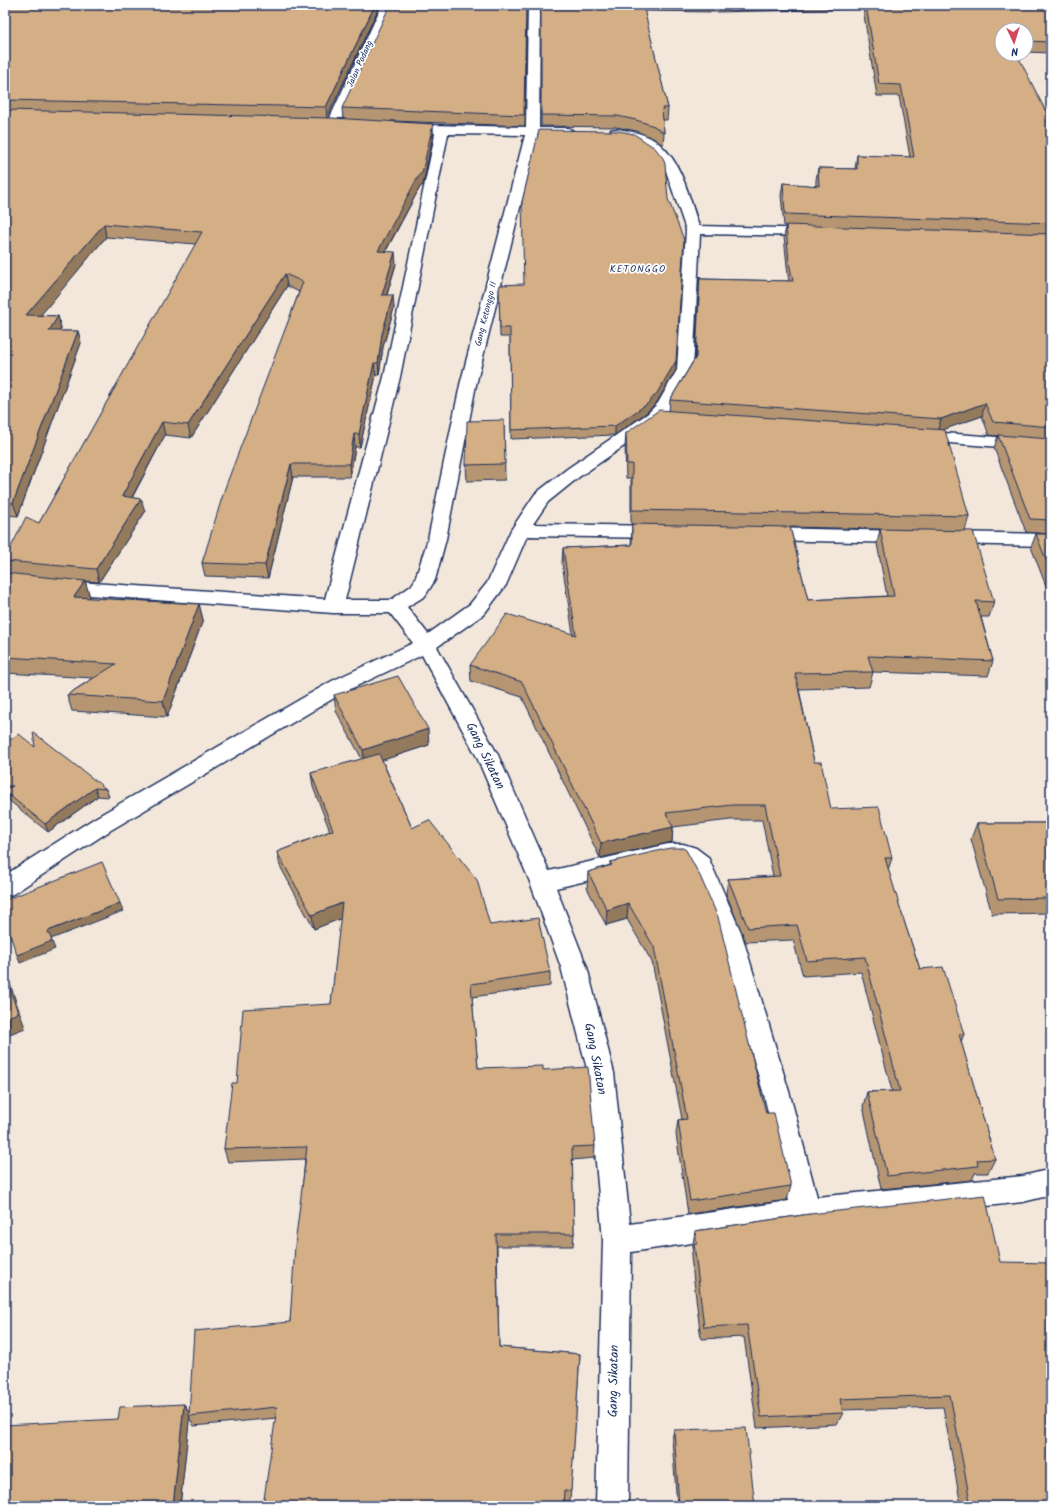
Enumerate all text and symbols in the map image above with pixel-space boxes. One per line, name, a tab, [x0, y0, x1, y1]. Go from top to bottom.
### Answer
north arrow	[994, 22, 1034, 62]
street label: Jalan Podang	[343, 38, 377, 90]
text: N	[1010, 42, 1019, 60]
district label: KETONGGO	[610, 261, 666, 277]
street label: Gang Ketonggo II	[471, 280, 501, 348]
street label: Gang Sikatan	[460, 719, 510, 793]
street label: Gang Sikatan	[578, 1021, 612, 1097]
street label: Gang Sikatan	[603, 1344, 625, 1417]

